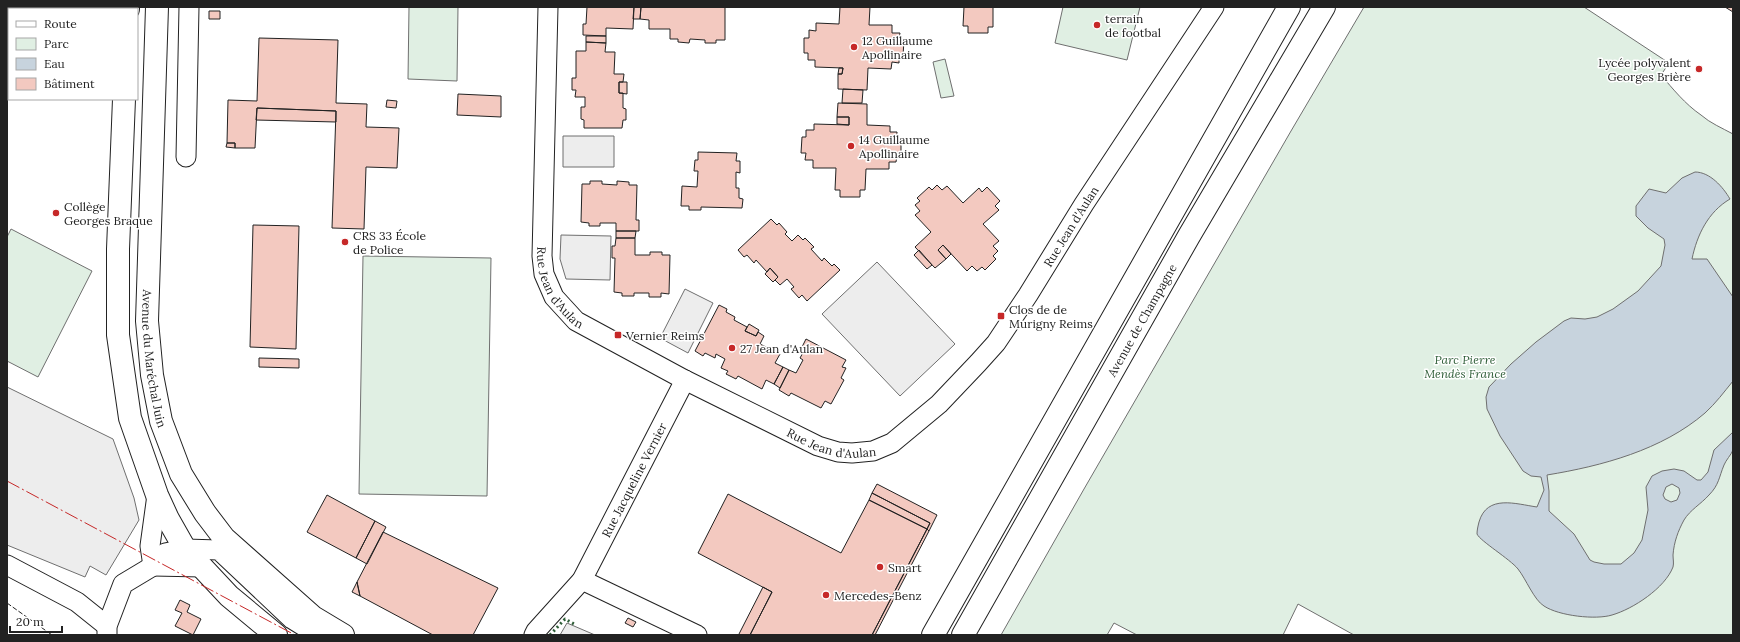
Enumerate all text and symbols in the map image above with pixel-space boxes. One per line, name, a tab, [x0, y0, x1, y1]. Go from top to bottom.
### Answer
legend	[8, 8, 138, 100]
place label: terrain de footbal	[1105, 11, 1161, 40]
text: Route	[44, 16, 77, 31]
marker: terrain de footbal	[1092, 20, 1102, 30]
place label: 12 Guillaume Apollinaire	[861, 33, 933, 62]
text: Parc	[44, 36, 69, 51]
marker: 12 Guillaume Apollinaire	[849, 42, 859, 52]
place label: Lycée polyvalent Georges Brière	[1598, 55, 1691, 84]
text: Eau	[44, 56, 65, 71]
marker: Lycée polyvalent Georges Brière	[1694, 64, 1704, 74]
text: Bâtiment	[44, 76, 95, 91]
place label: 14 Guillaume Apollinaire	[858, 132, 930, 161]
marker: 14 Guillaume Apollinaire	[846, 141, 856, 151]
street label: Rue Jean d'Aulan	[1040, 183, 1101, 269]
place label: Collège Georges Braque	[64, 199, 153, 228]
marker: Collège Georges Braque	[51, 208, 61, 218]
place label: CRS 33 École de Police	[353, 228, 426, 257]
marker: CRS 33 École de Police	[340, 237, 350, 247]
street label: Rue Jean d'Aulan	[534, 247, 586, 331]
street label: Avenue de Champagne	[1103, 261, 1180, 380]
street label: Avenue du Maréchal Juin	[139, 288, 170, 429]
place label: Clos de de Murigny Reims	[1009, 302, 1093, 331]
marker: Clos de de Murigny Reims	[996, 311, 1006, 321]
place label: Vernier Reims	[625, 328, 705, 343]
marker: Vernier Reims	[613, 330, 623, 340]
place label: 27 Jean d'Aulan	[740, 341, 823, 356]
marker: 27 Jean d'Aulan	[727, 343, 737, 353]
park label: Parc Pierre Mendès France	[1424, 352, 1506, 381]
street label: Rue Jacqueline Vernier	[598, 419, 670, 540]
street label: Rue Jean d'Aulan	[785, 424, 877, 461]
place label: Smart	[888, 560, 922, 575]
marker: Smart	[875, 562, 885, 572]
place label: Mercedes-Benz	[834, 588, 922, 603]
marker: Mercedes-Benz	[821, 590, 831, 600]
scale bar	[10, 608, 62, 634]
text: 20 m	[16, 614, 44, 629]

